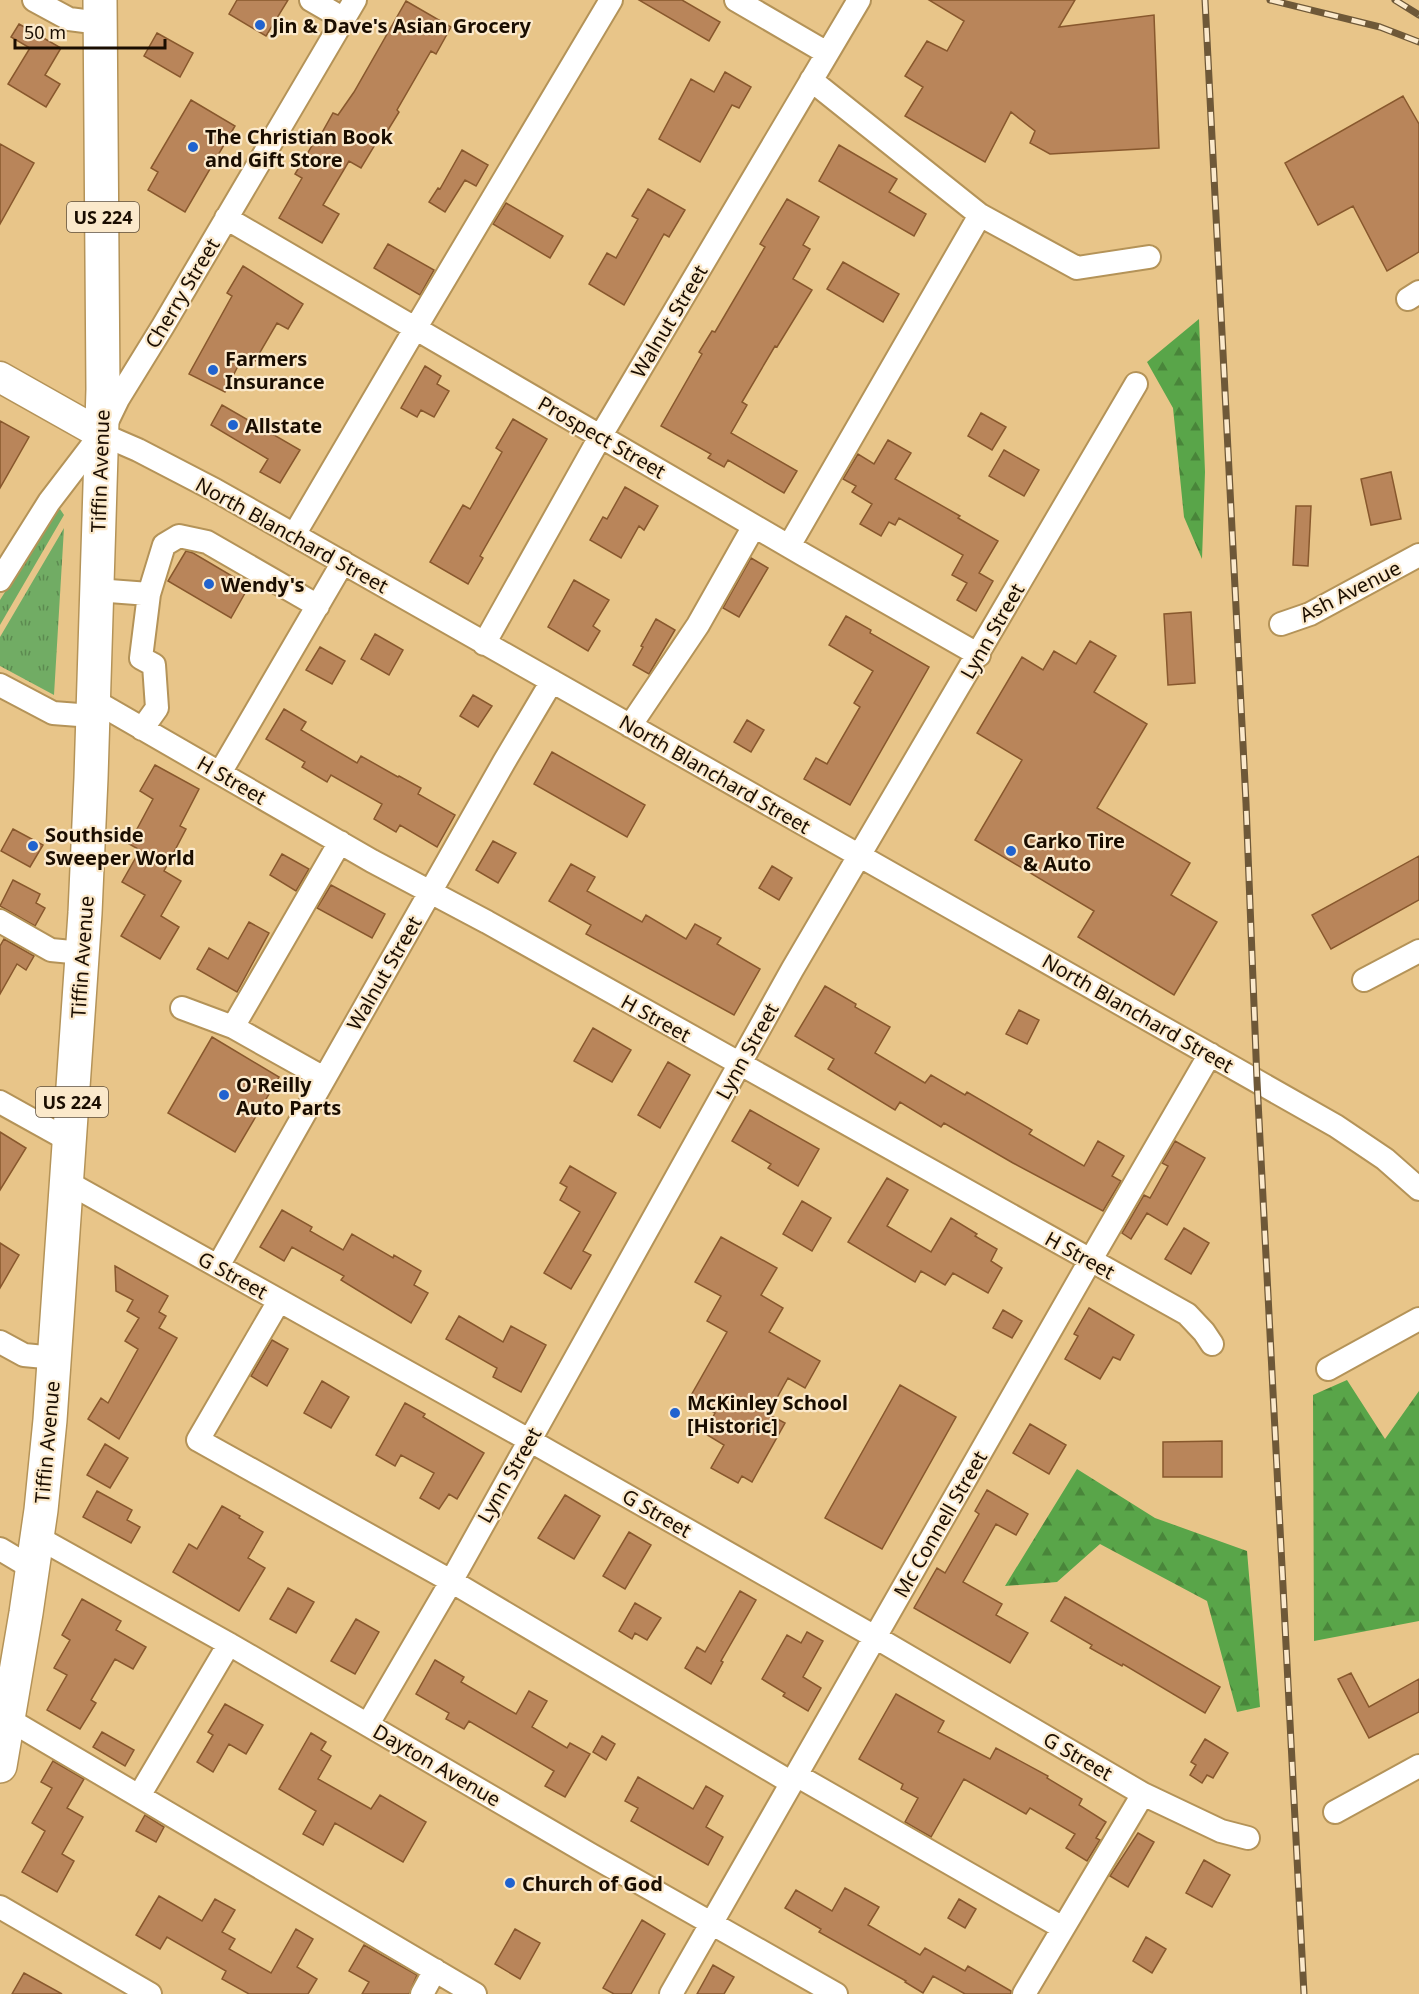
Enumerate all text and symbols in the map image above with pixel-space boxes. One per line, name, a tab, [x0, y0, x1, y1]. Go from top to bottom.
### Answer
scale bar	[15, 12, 165, 50]
place label: Jin & Dave's Asian Grocery	[270, 12, 531, 39]
marker: Jin & Dave's Asian Grocery	[253, 18, 267, 32]
text: 50 m	[24, 20, 66, 44]
place label: The Christian Book and Gift Store	[205, 123, 394, 173]
marker: The Christian Book and Gift Store	[186, 140, 200, 154]
road number: US 224	[67, 202, 139, 232]
street label: Cherry Street	[138, 233, 226, 353]
street label: Walnut Street	[625, 259, 713, 383]
place label: Farmers Insurance	[225, 345, 325, 395]
marker: Farmers Insurance	[206, 363, 220, 377]
street label: Prospect Street	[533, 390, 671, 484]
street label: Tiffin Avenue	[84, 409, 116, 533]
place label: Allstate	[245, 412, 322, 439]
marker: Allstate	[226, 418, 240, 432]
street label: North Blanchard Street	[191, 471, 393, 599]
street label: Ash Avenue	[1295, 554, 1405, 628]
place label: Wendy's	[221, 571, 305, 598]
marker: Wendy's	[202, 577, 216, 591]
street label: Lynn Street	[954, 578, 1030, 684]
street label: North Blanchard Street	[615, 708, 815, 840]
street label: H Street	[192, 749, 272, 811]
place label: Southside Sweeper World	[45, 821, 195, 871]
place label: Carko Tire & Auto	[1023, 827, 1125, 877]
marker: Southside Sweeper World	[26, 839, 40, 853]
marker: Carko Tire & Auto	[1004, 844, 1018, 858]
street label: Tiffin Avenue	[64, 895, 100, 1019]
street label: Walnut Street	[340, 911, 428, 1035]
street label: North Blanchard Street	[1038, 947, 1238, 1079]
street label: H Street	[616, 988, 696, 1048]
street label: Lynn Street	[709, 998, 785, 1104]
place label: O'Reilly Auto Parts	[236, 1071, 341, 1121]
road number: US 224	[36, 1087, 108, 1117]
marker: O'Reilly Auto Parts	[217, 1088, 231, 1102]
street label: H Street	[1040, 1225, 1120, 1285]
street label: G Street	[193, 1245, 273, 1305]
street label: Tiffin Avenue	[28, 1380, 66, 1504]
place label: McKinley School [Historic]	[687, 1389, 848, 1439]
marker: McKinley School [Historic]	[668, 1406, 682, 1420]
street label: Lynn Street	[471, 1422, 547, 1528]
street label: Mc Connell Street	[887, 1446, 993, 1602]
street label: G Street	[618, 1482, 696, 1544]
street label: Dayton Avenue	[368, 1718, 506, 1812]
street label: G Street	[1039, 1725, 1117, 1787]
place label: Church of God	[522, 1870, 663, 1897]
marker: Church of God	[503, 1876, 517, 1890]

